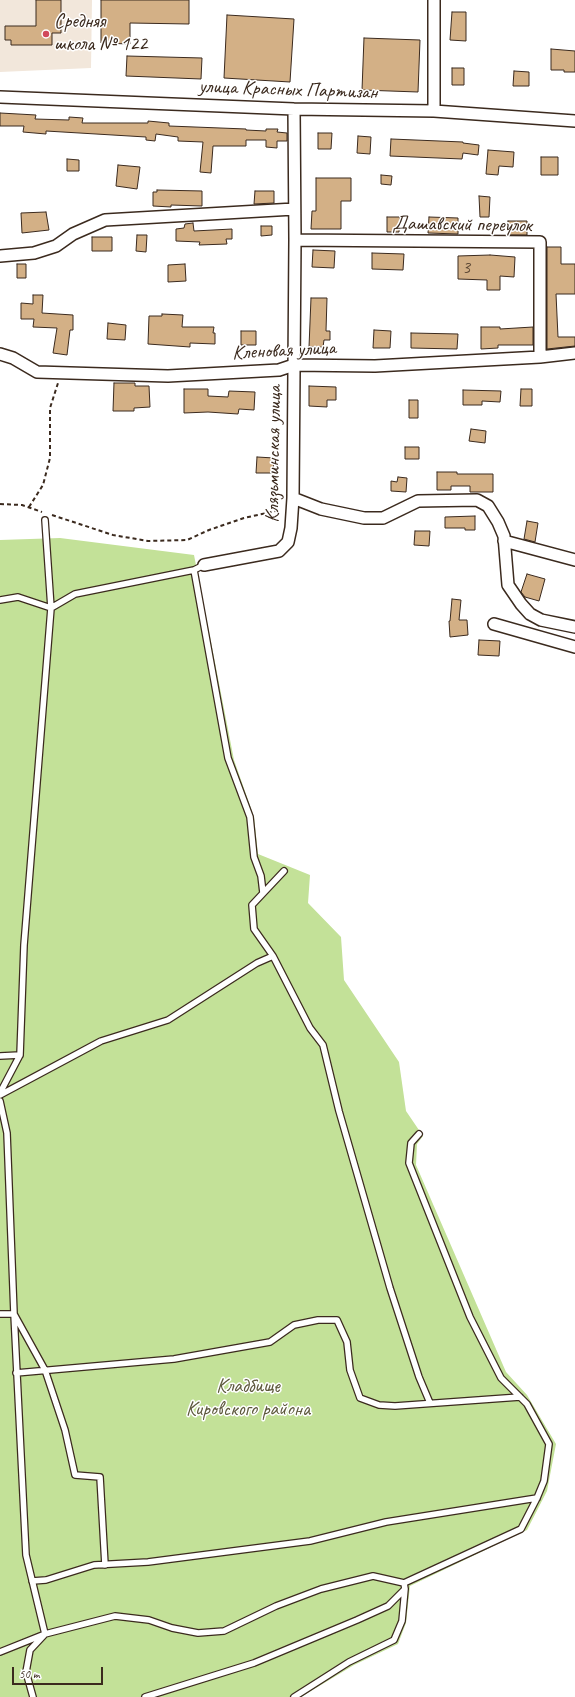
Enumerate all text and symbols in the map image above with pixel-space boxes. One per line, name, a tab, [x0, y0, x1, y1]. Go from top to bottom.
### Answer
place label: Средняя школа № 122	[54, 10, 147, 57]
marker: Средняя школа № 122	[41, 29, 51, 39]
street label: улица Красных Партизан	[198, 75, 378, 105]
street label: Дашавский переулок	[392, 212, 532, 238]
house number: 3	[462, 257, 470, 279]
street label: Кленовая улица	[232, 336, 336, 366]
street label: Клязьминская улица	[261, 385, 287, 523]
park label: Кладбище Кировского района	[186, 1375, 310, 1422]
scale bar	[14, 1659, 105, 1685]
text: 50 m	[19, 1666, 39, 1682]

